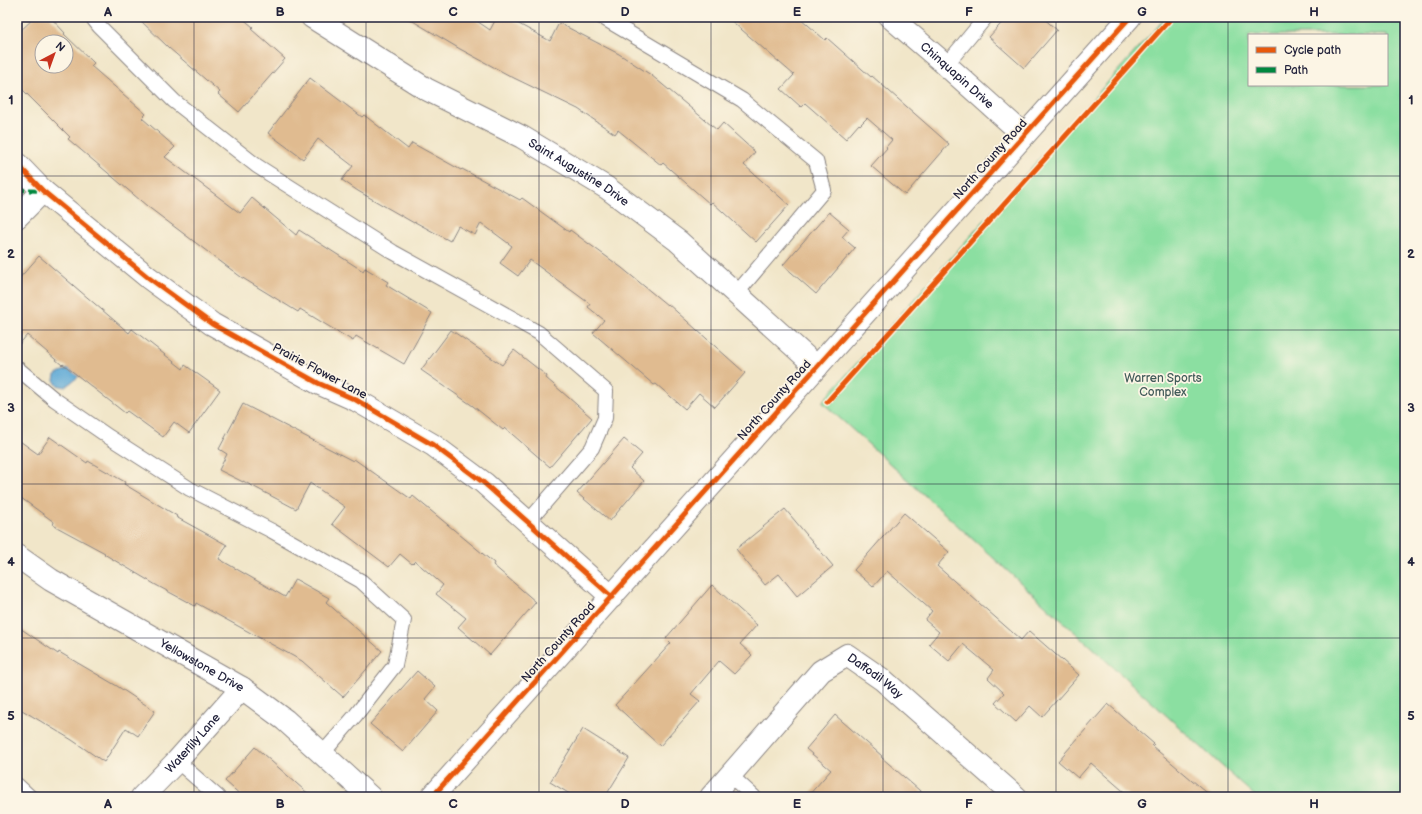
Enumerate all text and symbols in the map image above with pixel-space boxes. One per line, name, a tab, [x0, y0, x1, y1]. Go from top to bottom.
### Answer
text: A	[103, 4, 112, 20]
text: B	[275, 4, 285, 20]
text: C	[448, 4, 458, 20]
text: D	[620, 4, 630, 20]
text: E	[793, 4, 802, 20]
text: F	[965, 4, 973, 20]
text: G	[1137, 4, 1147, 20]
text: H	[1309, 4, 1319, 20]
north arrow	[34, 34, 74, 74]
legend	[1248, 34, 1388, 86]
text: N	[53, 39, 68, 54]
street label: Chinquapin Drive	[917, 39, 997, 112]
text: Cycle path	[1284, 43, 1341, 58]
text: Path	[1284, 63, 1309, 78]
text: 1	[8, 92, 14, 108]
text: 1	[1408, 92, 1414, 108]
street label: North County Road	[950, 116, 1031, 203]
street label: Saint Augustine Drive	[525, 136, 632, 210]
text: 2	[7, 246, 15, 262]
text: 2	[1407, 246, 1415, 262]
street label: Prairie Flower Lane	[270, 340, 370, 403]
street label: North County Road	[734, 357, 815, 444]
park label: Warren Sports Complex	[1124, 371, 1202, 400]
text: 3	[7, 400, 15, 416]
text: 3	[1407, 400, 1415, 416]
text: 4	[7, 554, 15, 570]
text: 4	[1407, 554, 1415, 570]
street label: North County Road	[518, 599, 599, 686]
street label: Yellowstone Drive	[156, 635, 247, 696]
street label: Daffodil Way	[844, 651, 906, 702]
text: 5	[7, 708, 15, 724]
text: 5	[1407, 708, 1415, 724]
street label: Waterlily Lane	[162, 710, 224, 776]
text: A	[103, 796, 112, 812]
text: B	[275, 796, 285, 812]
text: C	[448, 796, 458, 812]
text: D	[620, 796, 630, 812]
text: E	[793, 796, 802, 812]
text: F	[965, 796, 973, 812]
text: G	[1137, 796, 1147, 812]
text: H	[1309, 796, 1319, 812]

